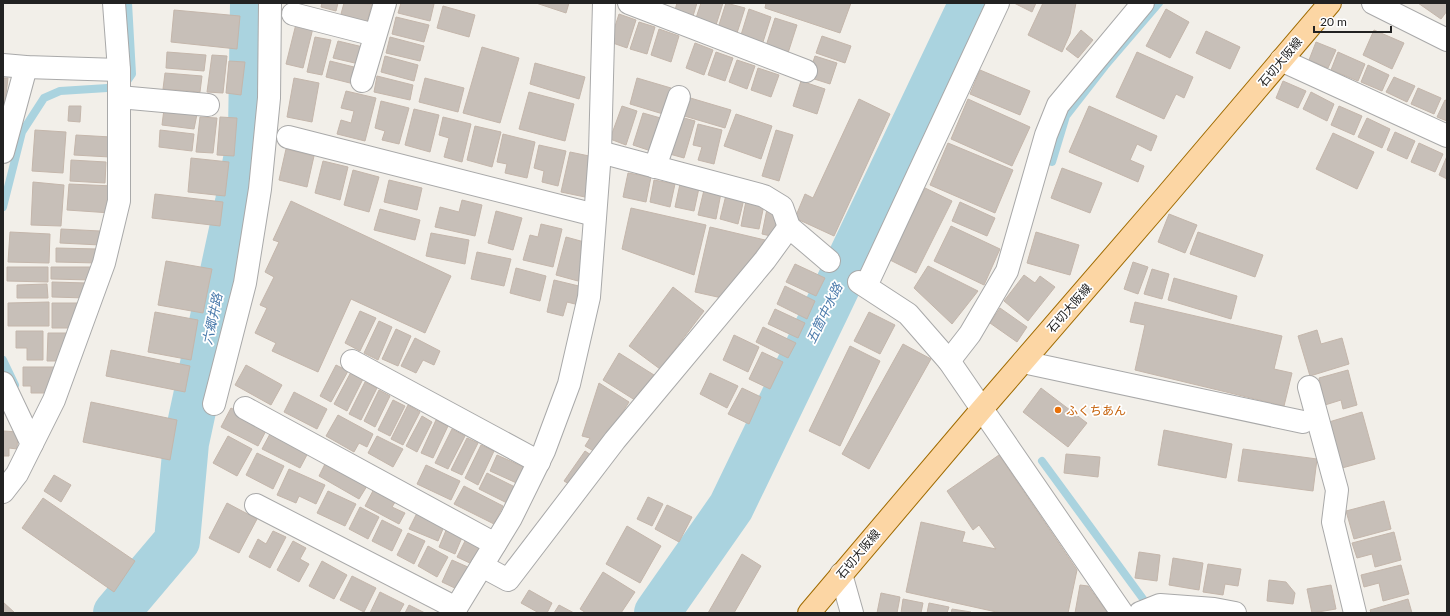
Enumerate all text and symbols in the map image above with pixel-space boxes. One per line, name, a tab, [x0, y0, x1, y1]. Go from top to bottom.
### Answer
scale bar	[1314, 8, 1391, 34]
text: 20 m	[1320, 14, 1347, 29]
street label: 石切大阪線	[1255, 34, 1305, 90]
water label: 五箇中水路	[803, 279, 846, 346]
street label: 石切大阪線	[1044, 280, 1094, 336]
water label: 六郷井路	[199, 291, 225, 346]
place label: ふくちあん	[1066, 403, 1126, 418]
marker: ふくちあん	[1053, 405, 1063, 415]
street label: 石切大阪線	[833, 526, 883, 582]

